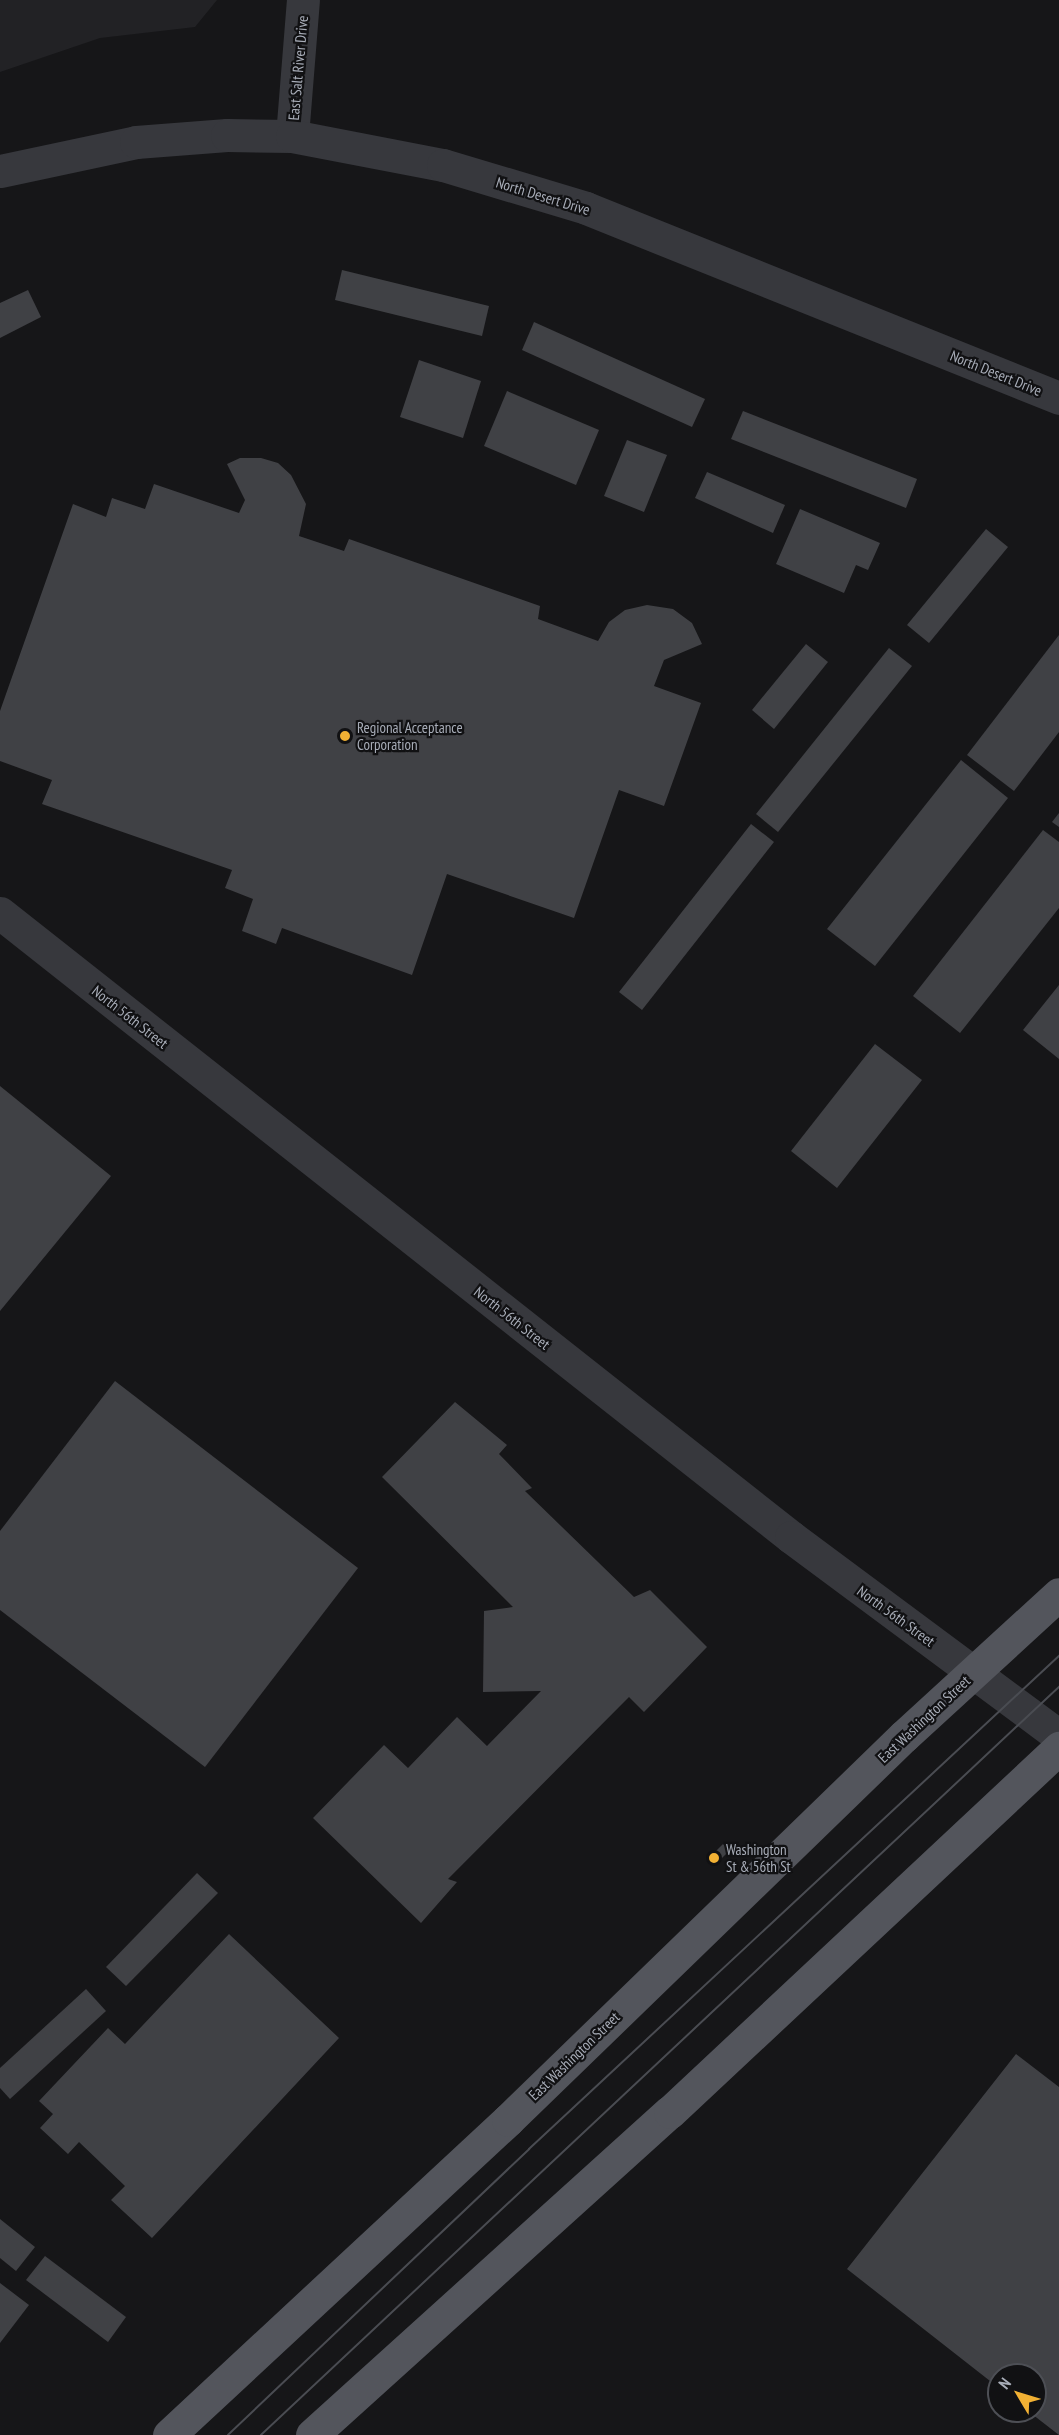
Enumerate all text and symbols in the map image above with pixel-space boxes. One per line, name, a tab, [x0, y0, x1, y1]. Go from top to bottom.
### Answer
street label: East Salt River Drive	[284, 15, 312, 121]
street label: North Desert Drive	[494, 173, 592, 219]
street label: North Desert Drive	[948, 346, 1044, 400]
place label: Regional Acceptance Corporation	[357, 718, 463, 753]
marker: Regional Acceptance Corporation	[338, 729, 352, 743]
street label: North 56th Street	[88, 982, 172, 1052]
street label: North 56th Street	[470, 1283, 554, 1353]
street label: North 56th Street	[854, 1582, 938, 1650]
street label: East Washington Street	[874, 1672, 974, 1766]
place label: Washington St & 56th St	[726, 1840, 791, 1875]
marker: Washington St & 56th St	[707, 1851, 721, 1865]
street label: East Washington Street	[525, 2008, 623, 2104]
north arrow	[987, 2363, 1047, 2423]
text: N	[994, 2374, 1015, 2393]

